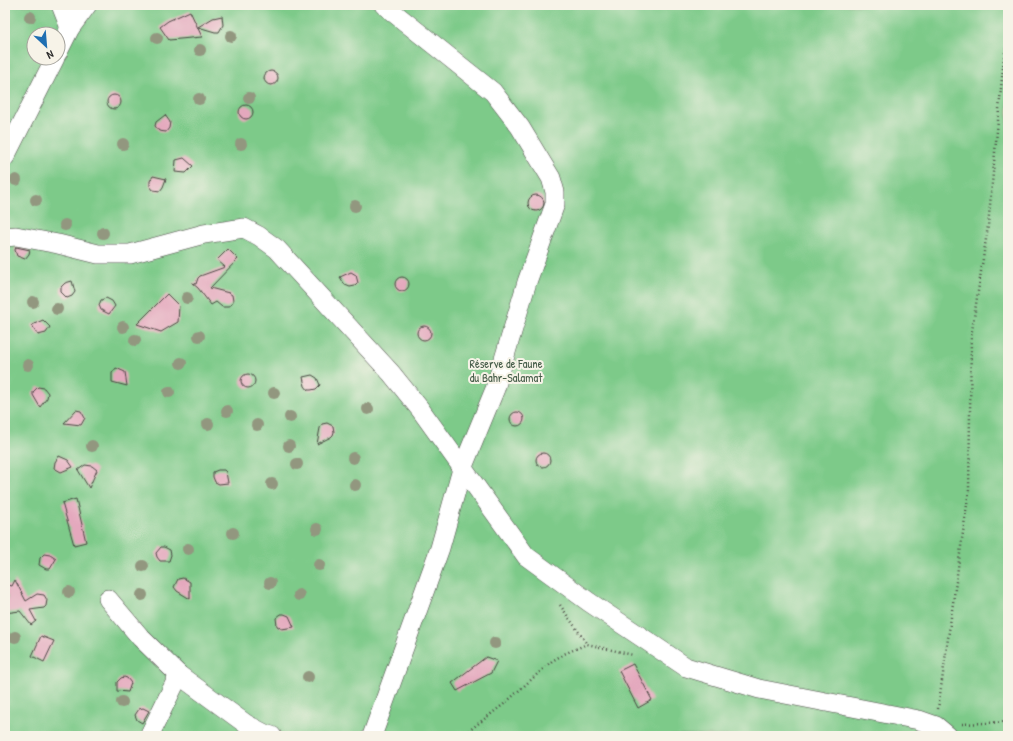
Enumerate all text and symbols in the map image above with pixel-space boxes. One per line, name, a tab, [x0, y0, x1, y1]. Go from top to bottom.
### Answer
north arrow	[26, 26, 66, 66]
text: N	[45, 47, 56, 63]
park label: Réserve de Faune du Bahr-Salamat	[470, 355, 543, 386]

